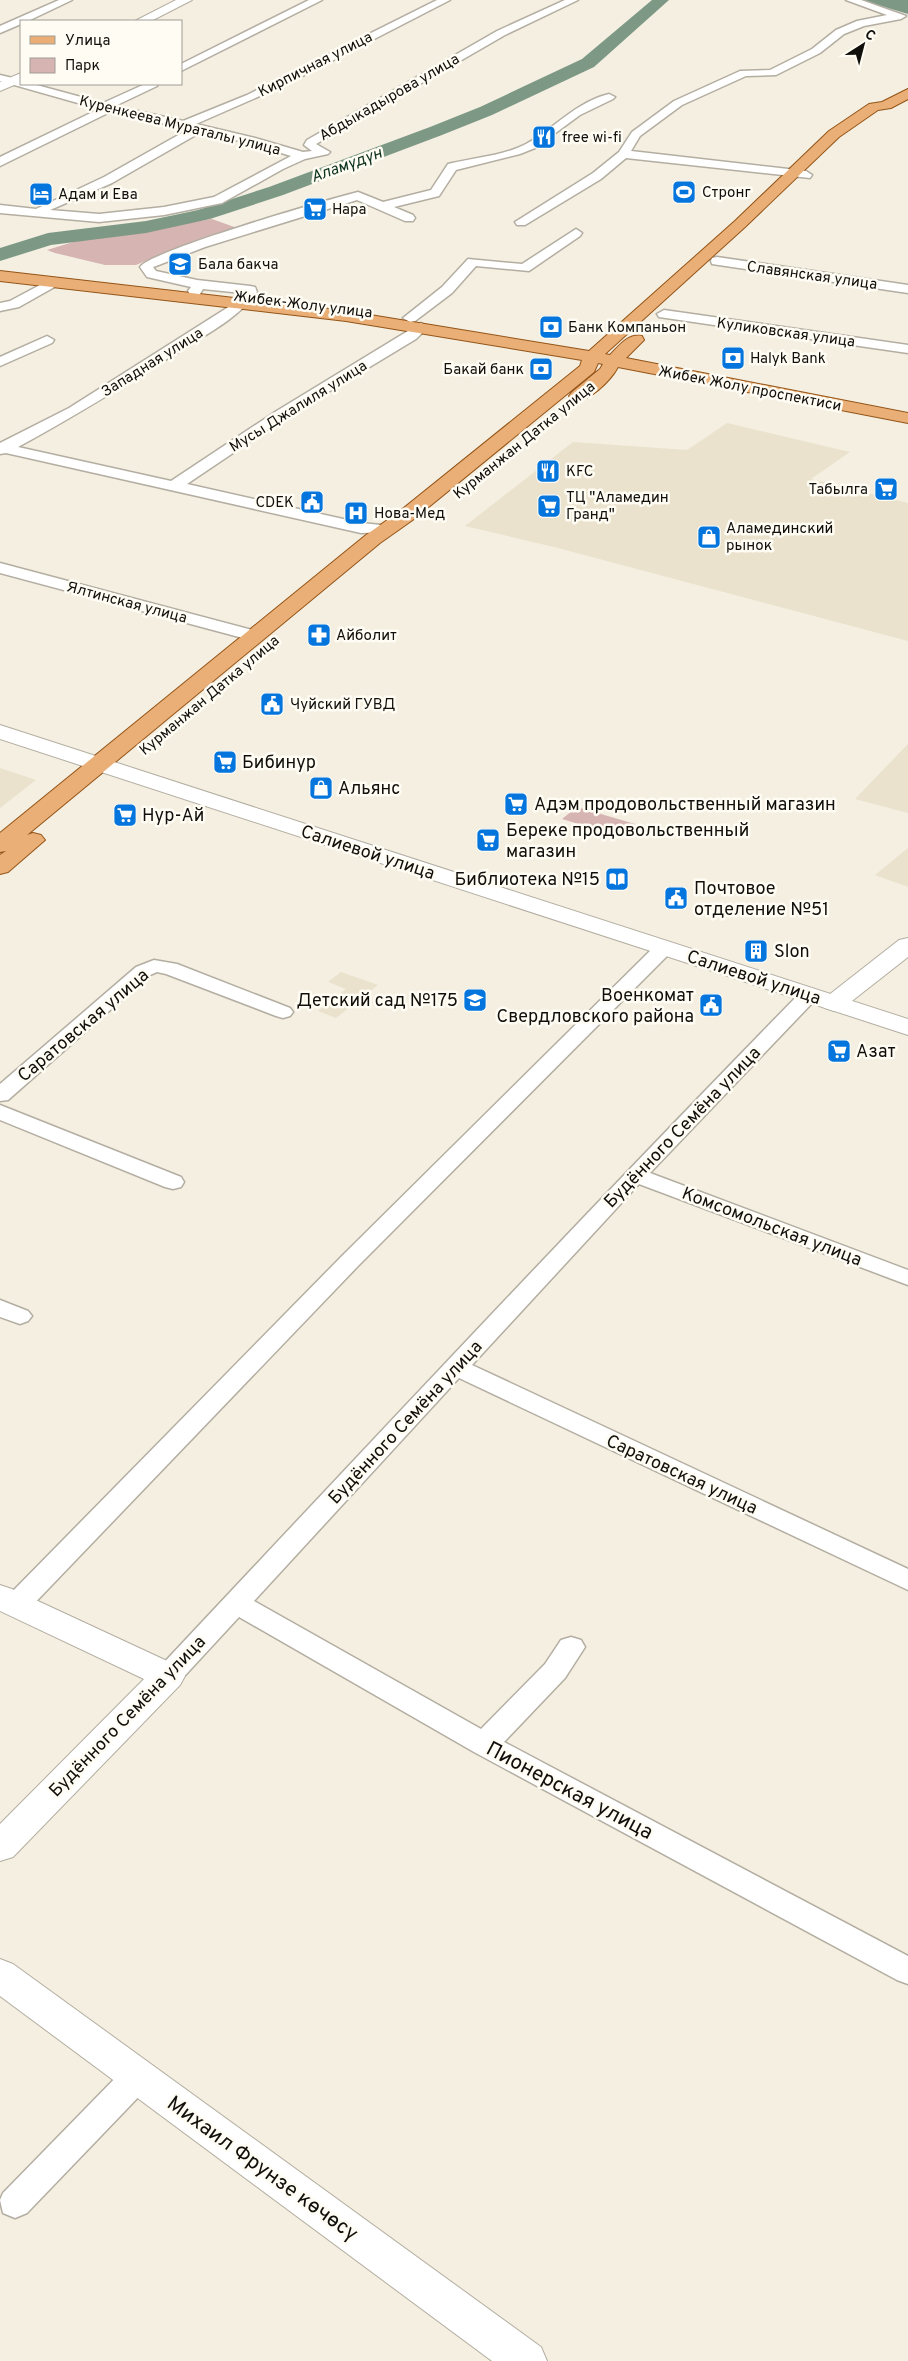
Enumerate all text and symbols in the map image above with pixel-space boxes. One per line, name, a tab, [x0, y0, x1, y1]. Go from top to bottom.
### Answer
legend	[20, 20, 182, 85]
north arrow	[838, 20, 888, 70]
text: С	[861, 26, 878, 45]
street label: Кирпичная улица	[255, 28, 376, 102]
text: Улица	[65, 32, 110, 51]
street label: Абдыкадырова улица	[316, 50, 463, 146]
text: Парк	[65, 57, 100, 76]
street label: Куренкеева Мураталы улица	[77, 92, 282, 161]
restaurant icon: free wi-fi	[531, 124, 557, 150]
place label: free wi-fi	[562, 129, 622, 148]
water label: Аламүдүн	[308, 144, 386, 188]
sports icon: Стронг	[671, 179, 697, 205]
hotel icon: Адам и Ева	[28, 181, 54, 207]
place label: Стронг	[702, 184, 751, 203]
place label: Адам и Ева	[58, 186, 138, 205]
supermarket icon: Нара	[302, 196, 328, 222]
place label: Нара	[332, 201, 367, 220]
school or university icon: Бала бакча	[167, 251, 193, 277]
place label: Бала бакча	[198, 256, 278, 275]
street label: Славянская улица	[745, 258, 878, 295]
street label: Жибек-Жолу улица	[232, 288, 373, 323]
bank icon: Банк Компаньон	[538, 314, 564, 340]
street label: Куликовская улица	[715, 314, 856, 353]
place label: Банк Компаньон	[568, 319, 686, 338]
street label: Западная улица	[98, 324, 207, 402]
bank icon: Halyk Bank	[720, 345, 746, 371]
place label: Halyk Bank	[750, 350, 826, 369]
bank icon: Бакай банк	[528, 356, 554, 382]
street label: Мусы Джалиля улица	[226, 357, 371, 457]
place label: Бакай банк	[443, 361, 524, 380]
street label: Жибек Жолу проспектиси	[657, 362, 843, 417]
street label: Курманжан Датка улица	[450, 378, 600, 504]
restaurant icon: KFC	[535, 458, 561, 484]
place label: KFC	[566, 463, 594, 482]
supermarket icon: Табылга	[873, 476, 899, 502]
place label: Табылга	[808, 481, 868, 500]
public building icon: CDEK	[299, 489, 325, 515]
place label: ТЦ "Аламедин Гранд"	[566, 489, 669, 525]
supermarket icon: ТЦ "Аламедин Гранд"	[536, 493, 562, 519]
place label: CDEK	[255, 494, 294, 513]
hospital icon: Нова-Мед	[343, 500, 369, 526]
place label: Нова-Мед	[374, 505, 445, 524]
place label: Аламединский рынок	[726, 520, 833, 556]
shop icon: Аламединский рынок	[696, 524, 722, 550]
street label: Ялтинская улица	[64, 578, 189, 629]
pharmacy icon: Айболит	[306, 622, 332, 648]
place label: Айболит	[336, 627, 397, 646]
street label: Курманжан Датка улица	[136, 632, 284, 760]
public building icon: Чуйский ГУВД	[259, 691, 285, 717]
place label: Чуйский ГУВД	[290, 696, 396, 715]
supermarket icon: Бибинур	[212, 749, 238, 775]
place label: Бибинур	[242, 752, 316, 775]
shop icon: Альянс	[308, 775, 334, 801]
place label: Альянс	[338, 778, 400, 801]
supermarket icon: Адэм продовольственный магазин	[503, 791, 529, 817]
place label: Адэм продовольственный магазин	[534, 794, 836, 817]
supermarket icon: Нур-Ай	[112, 802, 138, 828]
place label: Нур-Ай	[142, 805, 204, 828]
place label: Береке продовольственный магазин	[506, 820, 749, 864]
street label: Салиевой улица	[298, 821, 438, 886]
supermarket icon: Береке продовольственный магазин	[475, 827, 501, 853]
library icon: Библиотека №15	[604, 866, 630, 892]
place label: Библиотека №15	[455, 869, 600, 892]
place label: Почтовое отделение №51	[694, 878, 829, 922]
public building icon: Почтовое отделение №51	[663, 885, 689, 911]
building icon: Slon	[743, 938, 769, 964]
place label: Slon	[774, 941, 810, 964]
street label: Салиевой улица	[684, 946, 824, 1011]
street label: Саратовская улица	[14, 964, 154, 1088]
place label: Военкомат Свердловского района	[496, 985, 694, 1029]
school or university icon: Детский сад №175	[462, 987, 488, 1013]
place label: Детский сад №175	[297, 990, 458, 1013]
public building icon: Военкомат Свердловского района	[698, 992, 724, 1018]
supermarket icon: Азат	[826, 1038, 852, 1064]
place label: Азат	[856, 1041, 896, 1064]
street label: Будённого Семёна улица	[600, 1042, 766, 1214]
street label: Комсомольская улица	[678, 1182, 865, 1272]
street label: Будённого Семёна улица	[324, 1336, 488, 1510]
street label: Саратовская улица	[602, 1430, 761, 1521]
street label: Будённого Семёна улица	[45, 1631, 211, 1803]
street label: Пионерская улица	[481, 1736, 658, 1847]
street label: Михаил Фрунзе көчөсү	[161, 2091, 363, 2248]

